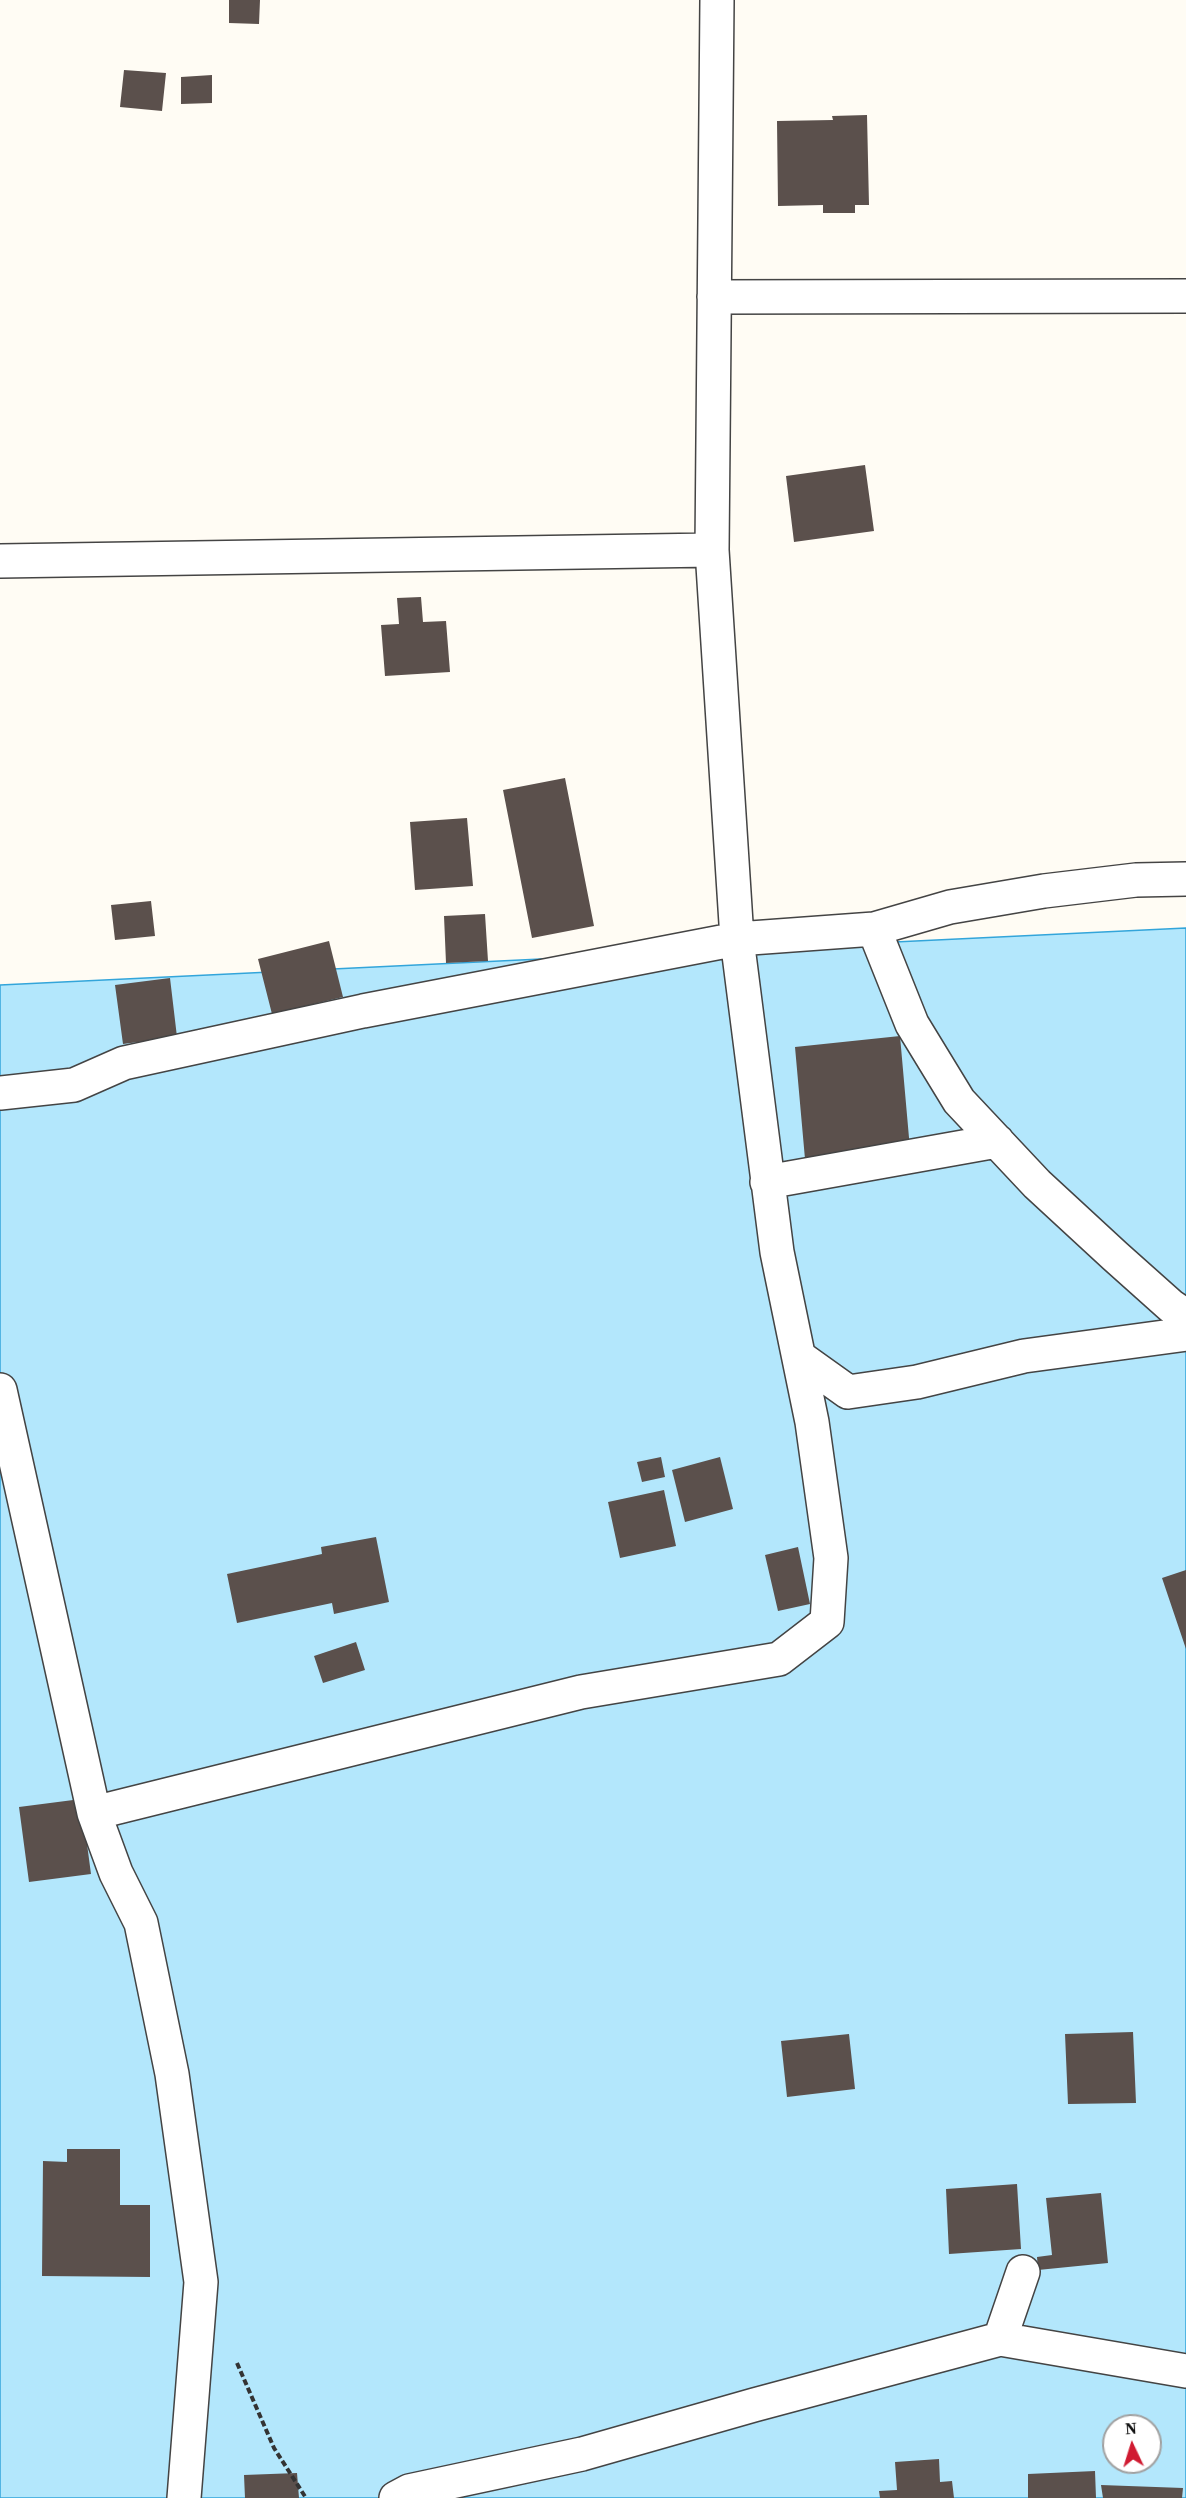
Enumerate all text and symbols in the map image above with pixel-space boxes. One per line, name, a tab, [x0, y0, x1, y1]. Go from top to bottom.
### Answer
north arrow	[1102, 2414, 1162, 2474]
text: N	[1124, 2417, 1137, 2439]

